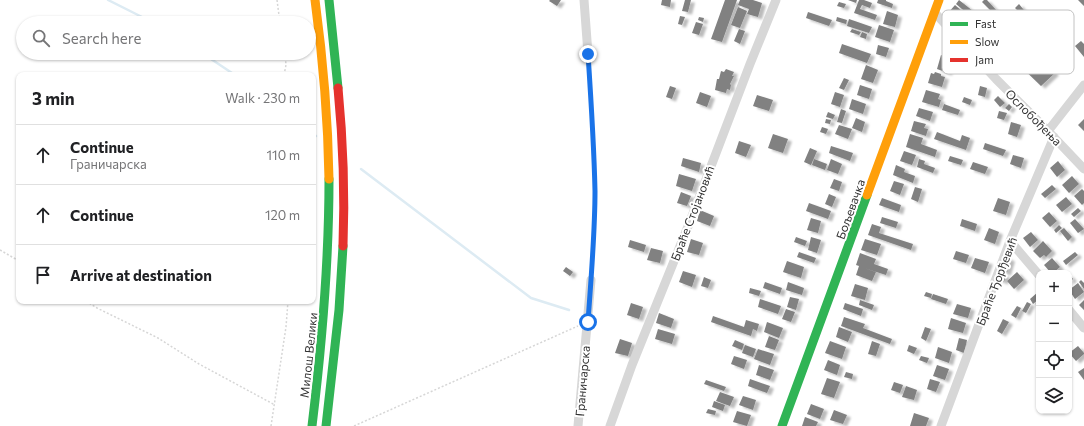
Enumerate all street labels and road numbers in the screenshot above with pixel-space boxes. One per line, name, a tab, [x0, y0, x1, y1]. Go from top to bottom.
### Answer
street label: Ослобођења	[1003, 86, 1065, 148]
street label: Браће Стојановић	[667, 164, 717, 262]
street label: Бољевачка	[833, 177, 867, 241]
street label: Браће Ђорђевић	[973, 235, 1019, 327]
street label: Милош Велики	[297, 312, 319, 398]
street label: Граничарска	[572, 345, 592, 417]

